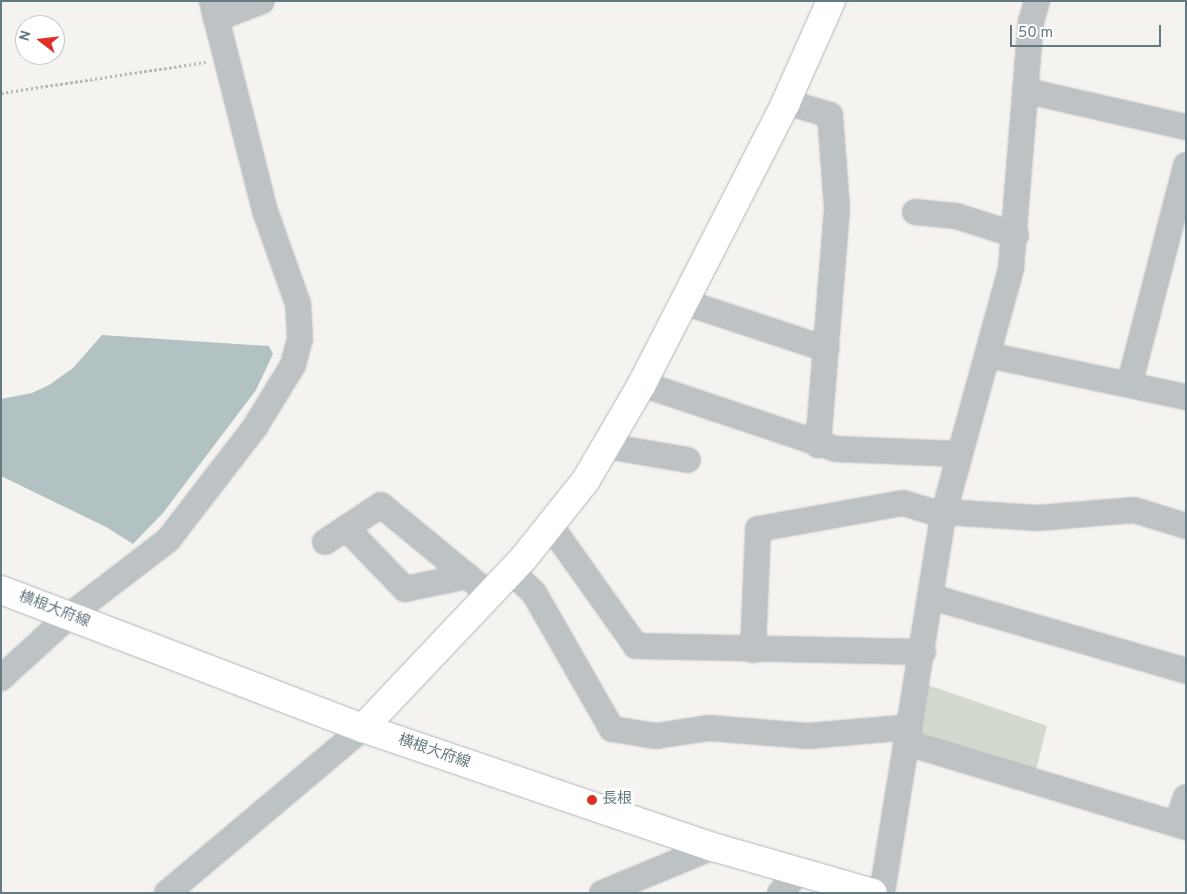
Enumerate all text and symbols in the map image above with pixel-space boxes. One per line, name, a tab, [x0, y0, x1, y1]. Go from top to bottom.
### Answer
north arrow	[15, 15, 65, 65]
scale bar	[1012, 15, 1163, 47]
text: 50 m	[1018, 24, 1053, 43]
text: N	[17, 29, 36, 43]
street label: 横根大府線	[16, 588, 92, 632]
street label: 横根大府線	[396, 731, 472, 773]
place label: 長根	[602, 791, 632, 809]
marker: 長根	[586, 794, 598, 806]

